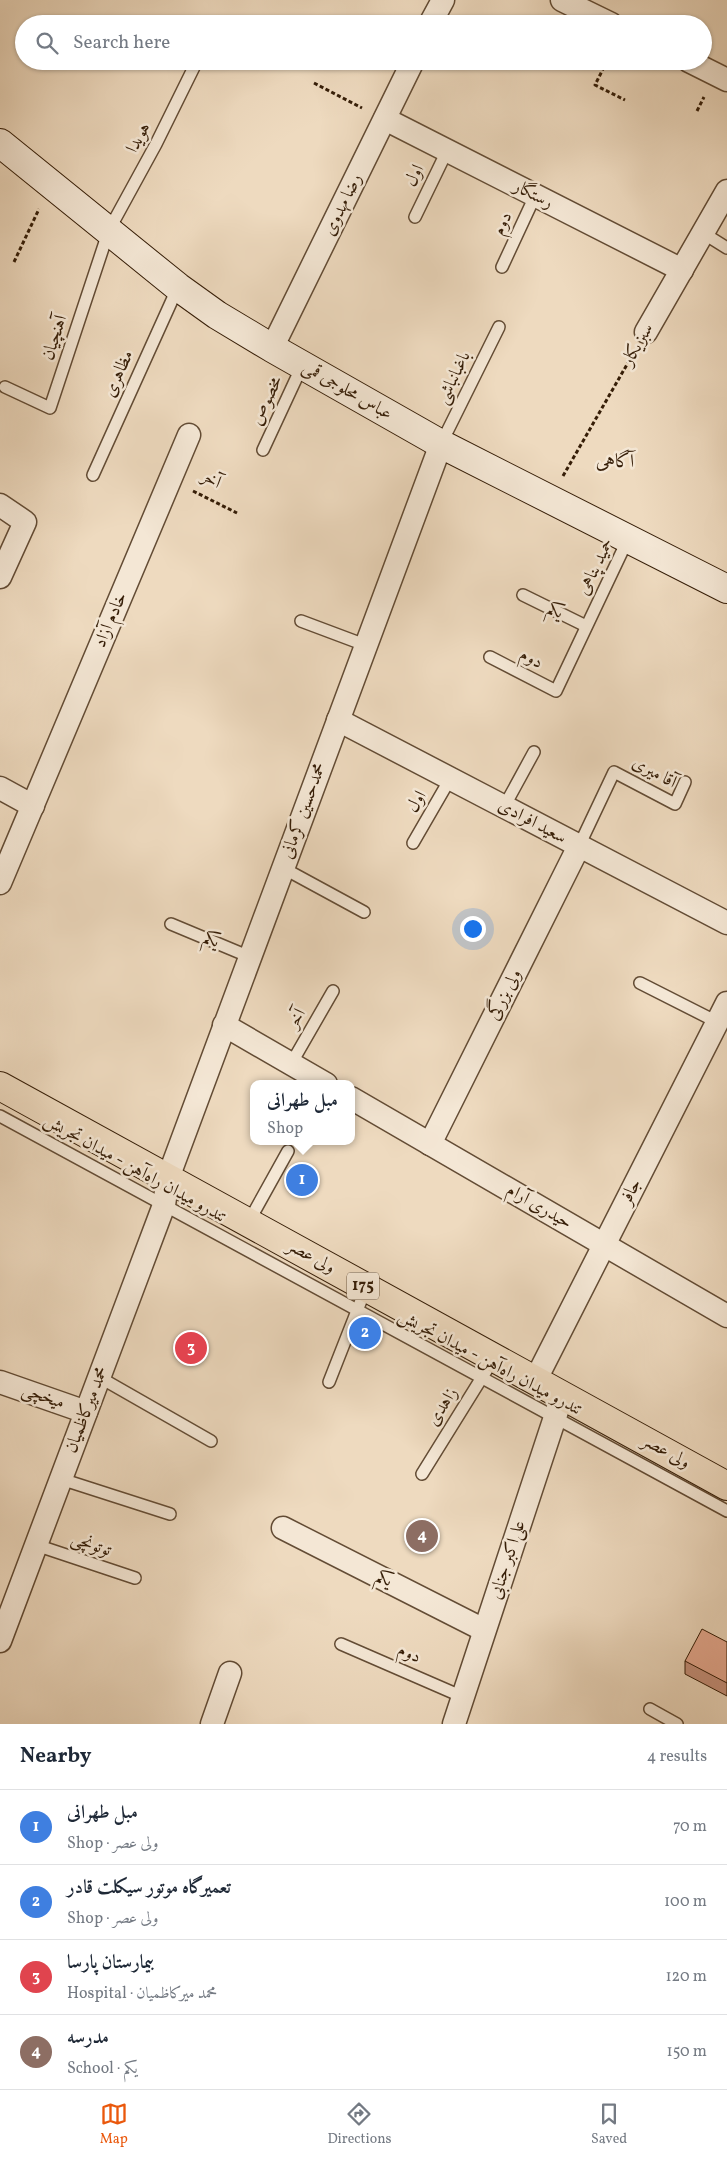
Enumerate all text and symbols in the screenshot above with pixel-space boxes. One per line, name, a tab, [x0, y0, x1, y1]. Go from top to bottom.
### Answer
search box	[15, 15, 712, 70]
icon: search	[33, 29, 61, 57]
text: Search here	[73, 30, 170, 56]
street label: هویدا	[121, 118, 157, 158]
street label: اول	[399, 161, 431, 191]
street label: رضا مهدوی	[317, 170, 369, 240]
street label: رستگار	[507, 173, 558, 216]
street label: دوم	[487, 208, 521, 241]
street label: آهنچیان	[36, 310, 75, 364]
street label: سبزیکار	[615, 319, 660, 373]
street label: مظاهری	[98, 346, 140, 402]
street label: باغبانباشی	[430, 347, 478, 409]
street label: عباس محلوجی قمی	[297, 355, 397, 427]
street label: مخصوص	[245, 372, 289, 430]
district label: آگاهی	[596, 449, 636, 475]
street label: آخر	[195, 464, 227, 496]
street label: حمید پناهی	[571, 534, 621, 600]
street label: خادم آزاد	[88, 588, 136, 652]
street label: یکم	[541, 596, 569, 629]
street label: دوم	[514, 642, 547, 677]
street label: آقا میری	[627, 751, 683, 796]
street label: محمدحسین کرمانی	[275, 760, 333, 862]
street label: اول	[401, 786, 433, 818]
street label: سعید افرادی	[493, 793, 571, 851]
your location	[460, 916, 486, 942]
street label: یکم	[198, 925, 225, 958]
street label: ولی بزرگی	[479, 964, 529, 1025]
street label: آخر	[280, 1002, 314, 1036]
popup	[250, 1080, 355, 1145]
text: مبل طهرانی	[267, 1088, 338, 1114]
street label: تندرو میدان راه‌آهن - میدان تجریش	[39, 1108, 231, 1230]
text: Shop	[267, 1118, 303, 1140]
pin: 1	[286, 1161, 318, 1199]
street label: جافر	[613, 1175, 648, 1211]
street label: حیدری آرام	[500, 1178, 577, 1238]
street label: ولی عصر	[281, 1233, 340, 1280]
road number: 175	[347, 1272, 379, 1300]
street label: تندرو میدان راه‌آهن - میدان تجریش	[393, 1304, 587, 1422]
pin: 2	[349, 1314, 381, 1352]
pin: 3	[175, 1329, 207, 1367]
street label: محمد میرکاظمیان	[59, 1363, 115, 1457]
street label: میخچی	[18, 1378, 68, 1416]
street label: زاهدی	[421, 1383, 465, 1431]
street label: ولی عصر	[636, 1428, 695, 1475]
pin: 4	[406, 1517, 438, 1555]
street label: علی‌اکبر جنابی	[483, 1517, 533, 1603]
street label: توتونچی	[67, 1526, 115, 1564]
street label: یکم	[370, 1564, 398, 1597]
street label: دوم	[392, 1638, 425, 1672]
text: Nearby	[20, 1742, 91, 1771]
text: 4 results	[647, 1746, 707, 1768]
text: مبل طهرانی	[67, 1800, 138, 1826]
text: 1	[33, 1816, 39, 1838]
text: 70 m	[673, 1816, 707, 1838]
text: Shop · ولی عصر	[67, 1833, 158, 1855]
text: تعمیرگاه موتور سیکلت قادر	[67, 1875, 231, 1901]
text: 2	[32, 1891, 40, 1913]
text: 100 m	[664, 1891, 707, 1913]
text: Shop · ولی عصر	[67, 1908, 158, 1930]
text: بیمارستان پارسا	[67, 1950, 154, 1976]
text: 3	[32, 1966, 40, 1988]
text: 120 m	[665, 1966, 707, 1988]
text: Hospital · محمد میرکاظمیان	[67, 1983, 217, 2005]
text: مدرسه	[67, 2025, 109, 2051]
text: 4	[31, 2041, 41, 2063]
text: 150 m	[666, 2041, 707, 2063]
text: School · یکم	[67, 2058, 137, 2080]
tab: Map	[100, 2100, 128, 2149]
tab: Directions	[327, 2100, 392, 2149]
tab: Saved	[591, 2100, 627, 2149]

